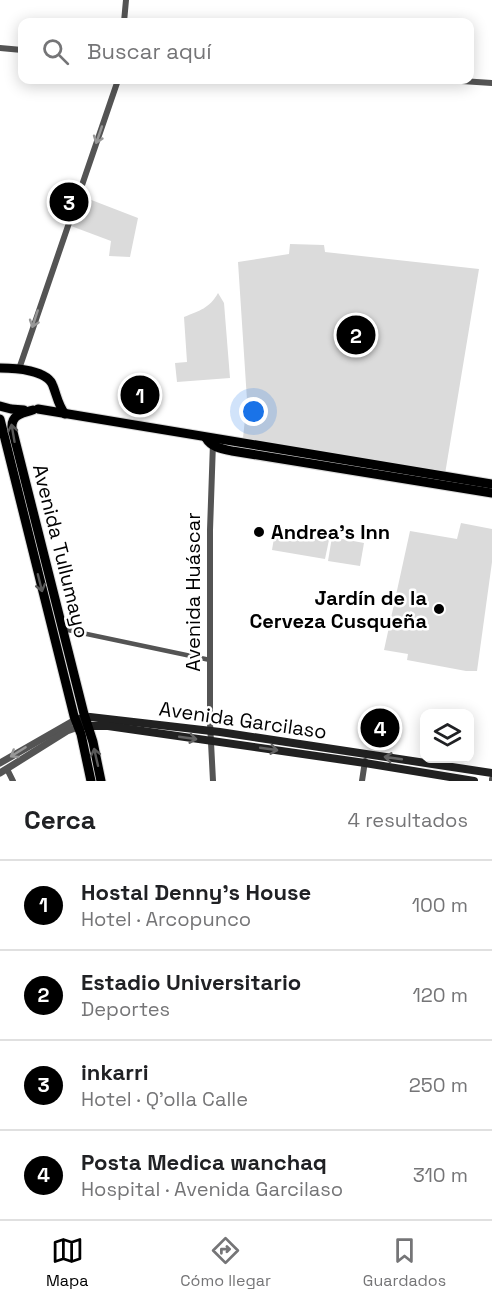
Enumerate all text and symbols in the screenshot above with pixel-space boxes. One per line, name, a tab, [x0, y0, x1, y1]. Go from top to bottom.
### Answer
search box	[18, 18, 474, 84]
icon: search	[39, 35, 72, 68]
text: Buscar aquí	[87, 37, 212, 65]
one-way arrow	[92, 125, 103, 144]
pin: 3	[50, 180, 88, 224]
one-way arrow	[29, 309, 40, 328]
pin: 2	[336, 312, 376, 358]
pin: 1	[120, 372, 160, 418]
your location	[239, 397, 268, 426]
one-way arrow	[8, 423, 19, 443]
street label: Avenida Tullumayo	[27, 461, 95, 641]
street label: Avenida Huáscar	[180, 512, 206, 672]
place label: Andrea's Inn	[271, 519, 390, 545]
marker: Andrea's Inn	[252, 525, 266, 539]
one-way arrow	[35, 573, 47, 592]
place label: Jardín de la Cerveza Cusqueña	[249, 585, 427, 634]
marker: Jardín de la Cerveza Cusqueña	[432, 602, 446, 616]
street label: Avenida Garcilaso	[157, 695, 329, 745]
pin: 4	[360, 706, 400, 750]
map controls	[420, 709, 474, 763]
button: layers	[420, 709, 474, 763]
one-way arrow	[177, 732, 197, 743]
one-way arrow	[258, 744, 278, 755]
one-way arrow	[10, 747, 27, 759]
one-way arrow	[90, 747, 101, 767]
one-way arrow	[383, 753, 403, 764]
text: Cerca	[24, 803, 96, 837]
text: 4 resultados	[348, 807, 468, 833]
text: Hostal Denny's House	[81, 878, 311, 906]
text: 1	[39, 892, 48, 918]
text: 100 m	[412, 892, 468, 918]
text: Hotel · Arcopunco	[81, 906, 251, 932]
text: Estadio Universitario	[81, 968, 301, 996]
text: 2	[38, 982, 49, 1008]
text: 120 m	[412, 982, 468, 1008]
text: Deportes	[81, 996, 170, 1022]
text: inkarri	[81, 1058, 149, 1086]
text: 3	[37, 1072, 50, 1098]
text: 250 m	[409, 1072, 468, 1098]
text: Hotel · Q'olla Calle	[81, 1086, 248, 1112]
text: Posta Medica wanchaq	[81, 1148, 327, 1176]
text: 4	[37, 1162, 50, 1188]
text: 310 m	[413, 1162, 468, 1188]
text: Hospital · Avenida Garcilaso	[81, 1176, 343, 1202]
tab: Mapa	[46, 1234, 88, 1291]
tab: Cómo llegar	[180, 1234, 271, 1291]
tab: Guardados	[363, 1234, 446, 1291]

